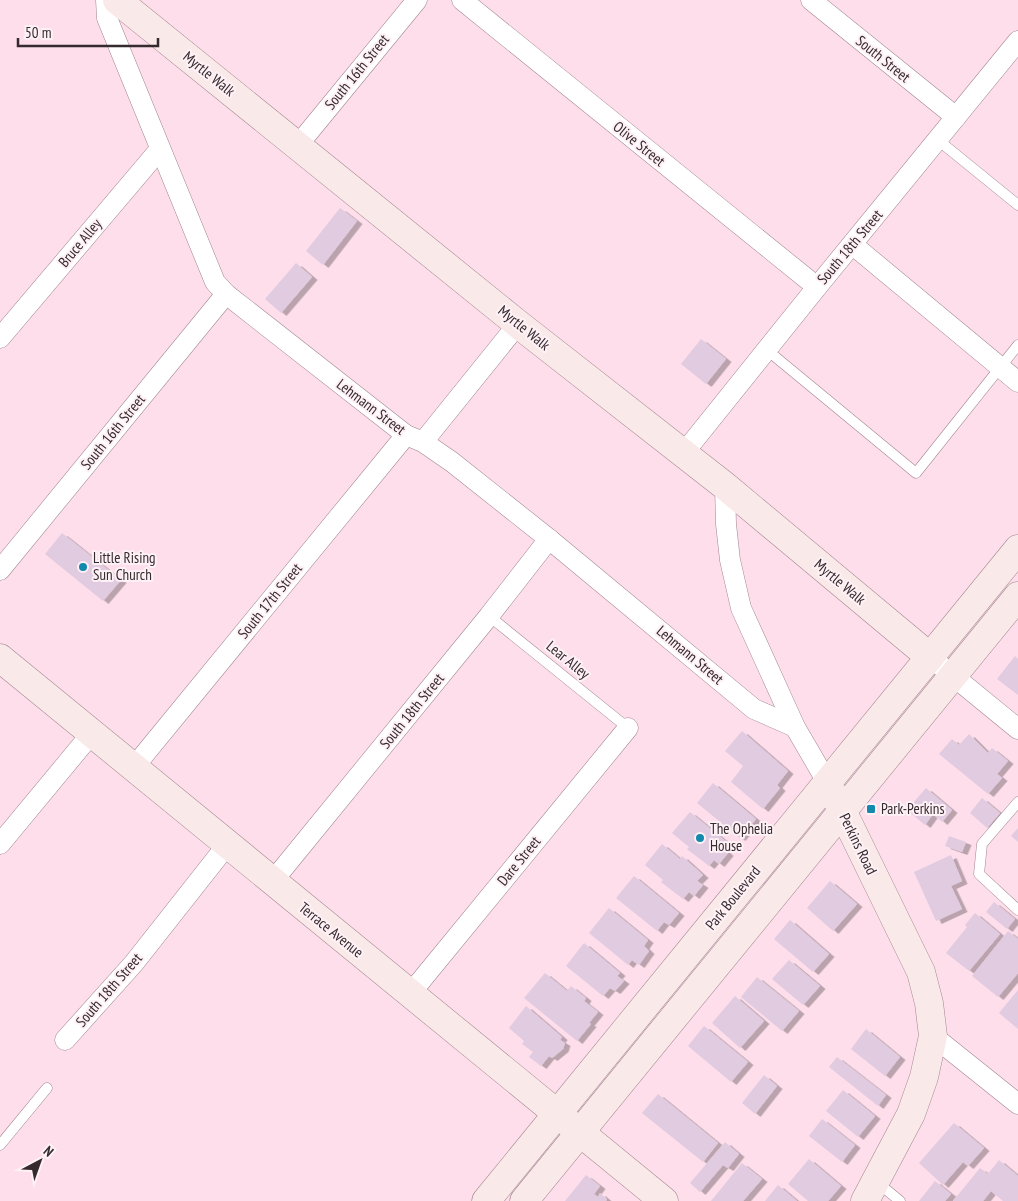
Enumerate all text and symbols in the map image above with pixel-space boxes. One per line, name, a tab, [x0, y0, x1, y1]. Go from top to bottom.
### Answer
scale bar	[18, 15, 158, 47]
text: 50 m	[25, 23, 51, 42]
street label: South 16th Street	[320, 30, 393, 113]
street label: South Street	[852, 31, 914, 86]
street label: Myrtle Walk	[180, 47, 239, 100]
street label: Olive Street	[610, 117, 669, 170]
street label: South 18th Street	[813, 205, 886, 288]
street label: Bruce Alley	[54, 214, 106, 271]
street label: Myrtle Walk	[495, 301, 554, 354]
street label: Lehmann Street	[333, 374, 410, 439]
street label: South 16th Street	[76, 390, 149, 473]
place label: Little Rising Sun Church	[93, 548, 155, 584]
street label: Myrtle Walk	[811, 555, 870, 609]
street label: South 17th Street	[233, 559, 306, 642]
marker: Little Rising Sun Church	[77, 561, 89, 573]
street label: Lehmann Street	[653, 621, 728, 688]
street label: Lear Alley	[543, 636, 594, 683]
street label: South 18th Street	[375, 669, 448, 752]
place label: Park-Perkins	[881, 799, 944, 818]
marker: Park-Perkins	[865, 803, 877, 815]
street label: Perkins Road	[835, 810, 881, 878]
place label: The Ophelia House	[710, 819, 773, 855]
street label: Dare Street	[493, 832, 544, 889]
marker: The Ophelia House	[694, 832, 706, 844]
street label: Park Boulevard	[701, 862, 764, 934]
street label: Terrace Avenue	[295, 898, 367, 961]
street label: South 18th Street	[71, 949, 146, 1031]
north arrow	[15, 1136, 65, 1186]
text: N	[40, 1142, 57, 1160]

